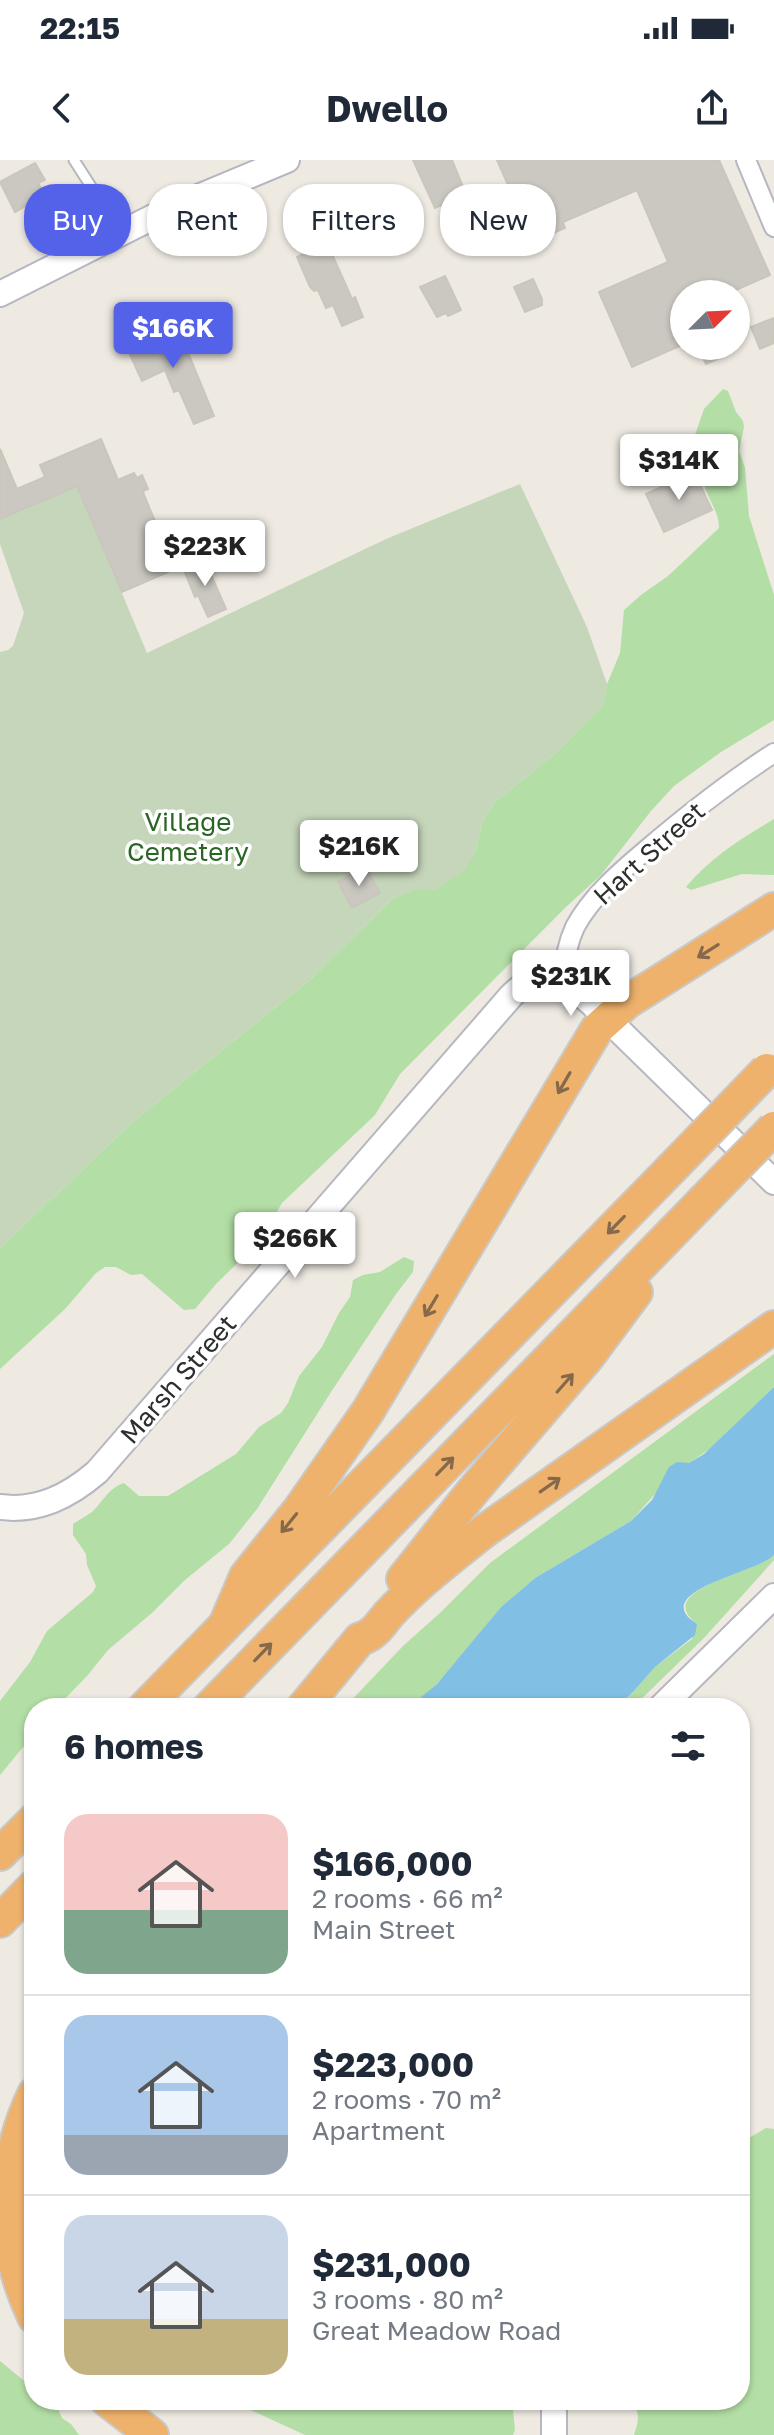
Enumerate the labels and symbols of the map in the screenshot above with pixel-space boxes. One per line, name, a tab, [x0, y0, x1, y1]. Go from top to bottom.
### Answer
north arrow	[670, 280, 750, 360]
pin: $166K	[117, 302, 229, 370]
pin: $314K	[623, 434, 735, 502]
pin: $223K	[149, 520, 261, 588]
street label: Hart Street	[587, 795, 711, 911]
park label: Village Cemetery	[127, 806, 249, 867]
pin: $216K	[303, 820, 415, 888]
one-way arrow	[697, 943, 720, 959]
pin: $231K	[515, 950, 627, 1018]
one-way arrow	[556, 1071, 572, 1094]
pin: $266K	[239, 1212, 351, 1280]
one-way arrow	[606, 1215, 625, 1235]
one-way arrow	[423, 1294, 439, 1317]
street label: Marsh Street	[114, 1308, 242, 1450]
one-way arrow	[556, 1374, 574, 1394]
one-way arrow	[435, 1457, 454, 1476]
one-way arrow	[538, 1477, 560, 1493]
one-way arrow	[280, 1513, 298, 1533]
one-way arrow	[253, 1643, 272, 1662]

